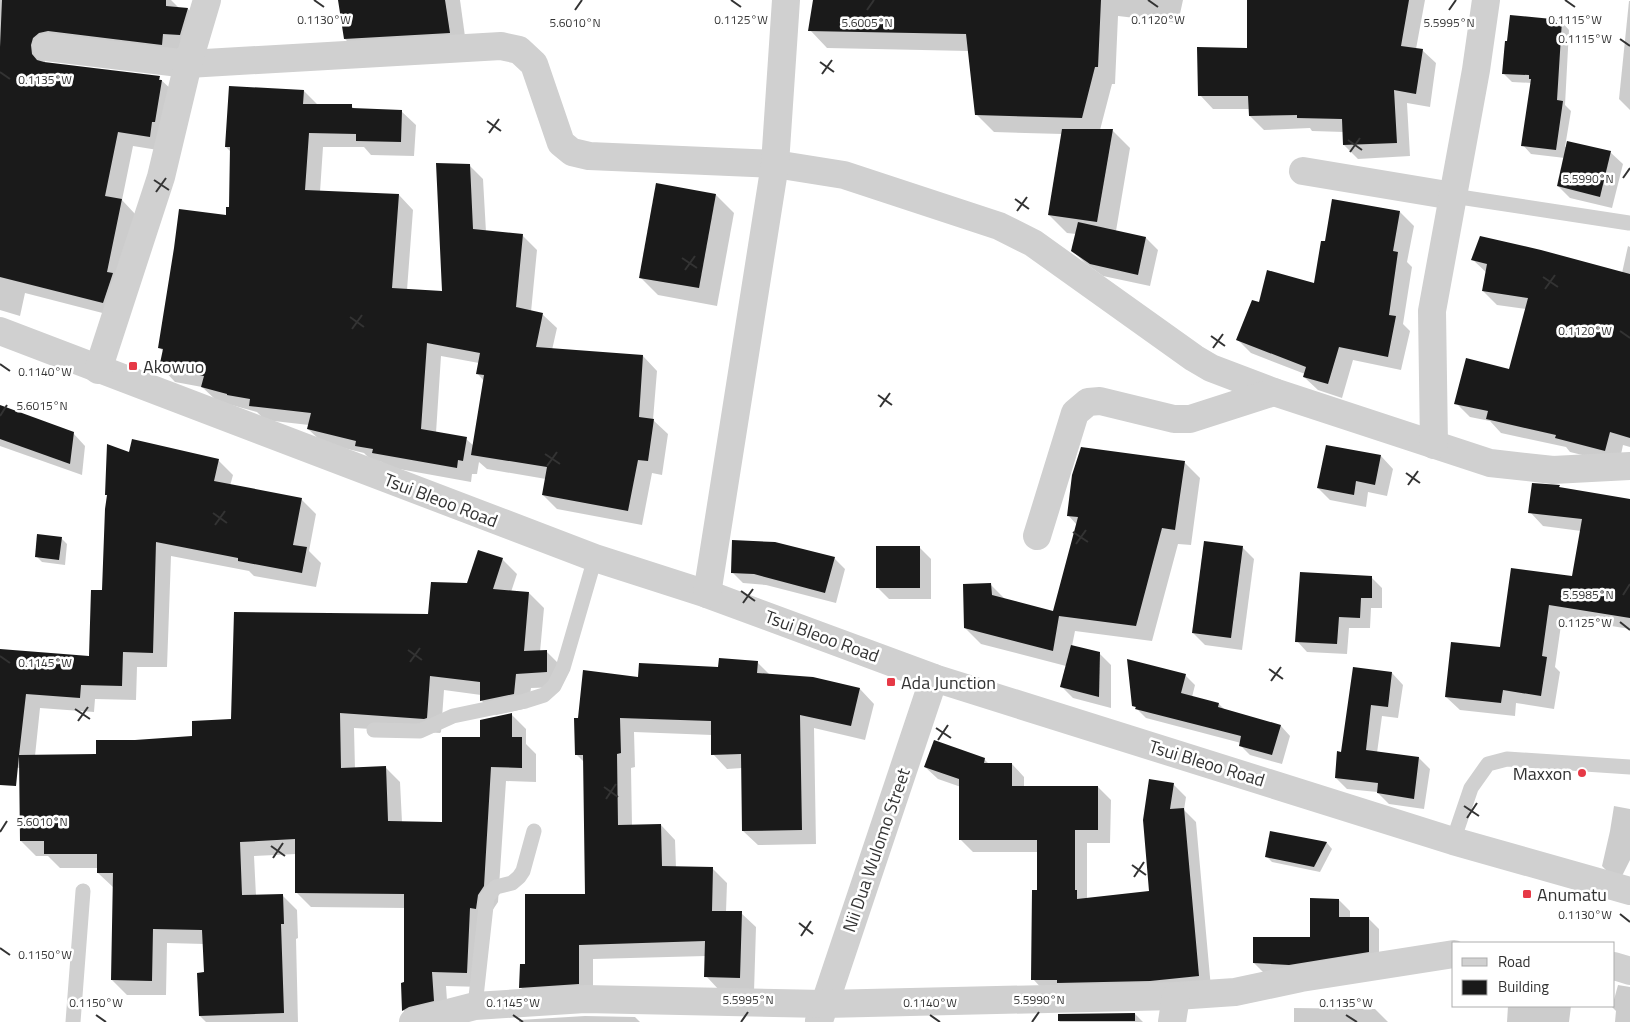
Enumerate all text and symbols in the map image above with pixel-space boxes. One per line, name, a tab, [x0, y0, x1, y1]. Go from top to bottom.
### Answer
text: 0.1130°W	[297, 10, 351, 29]
text: 0.1125°W	[714, 10, 768, 29]
text: 0.1120°W	[1131, 10, 1185, 29]
text: 0.1115°W	[1548, 10, 1602, 29]
text: 5.6010°N	[549, 13, 601, 32]
text: 5.6005°N	[841, 13, 893, 32]
text: 5.5995°N	[1423, 13, 1475, 32]
text: 0.1115°W	[1558, 29, 1612, 48]
text: 0.1135°W	[18, 70, 72, 89]
text: 5.5990°N	[1562, 169, 1614, 188]
text: 0.1120°W	[1558, 321, 1612, 340]
place label: Akowuo	[143, 353, 204, 380]
marker: Akowuo	[127, 360, 139, 372]
text: 0.1140°W	[18, 362, 72, 381]
text: 5.6015°N	[16, 396, 68, 415]
street label: Tsui Bleoo Road	[380, 466, 502, 534]
text: 5.5985°N	[1562, 585, 1614, 604]
street label: Tsui Bleoo Road	[761, 603, 883, 669]
text: 0.1125°W	[1558, 613, 1612, 632]
text: 0.1145°W	[18, 653, 72, 672]
place label: Ada Junction	[901, 669, 996, 696]
marker: Ada Junction	[885, 676, 897, 688]
street label: Tsui Bleoo Road	[1146, 733, 1268, 793]
place label: Maxxon	[1513, 760, 1572, 787]
street label: Nii Dua Wulomo Street	[835, 764, 917, 936]
marker: Maxxon	[1576, 767, 1588, 779]
text: 5.6010°N	[16, 812, 68, 831]
place label: Anumatu	[1537, 881, 1607, 908]
marker: Anumatu	[1521, 888, 1533, 900]
text: 0.1130°W	[1558, 905, 1612, 924]
legend	[1452, 942, 1615, 1007]
text: 0.1150°W	[18, 945, 72, 964]
text: Road	[1498, 950, 1530, 973]
text: Building	[1498, 975, 1549, 998]
text: 5.5995°N	[722, 990, 774, 1009]
text: 5.5990°N	[1013, 990, 1065, 1009]
text: 0.1150°W	[69, 993, 123, 1012]
text: 0.1145°W	[486, 993, 540, 1012]
text: 0.1140°W	[903, 993, 957, 1012]
text: 0.1135°W	[1319, 993, 1373, 1012]

